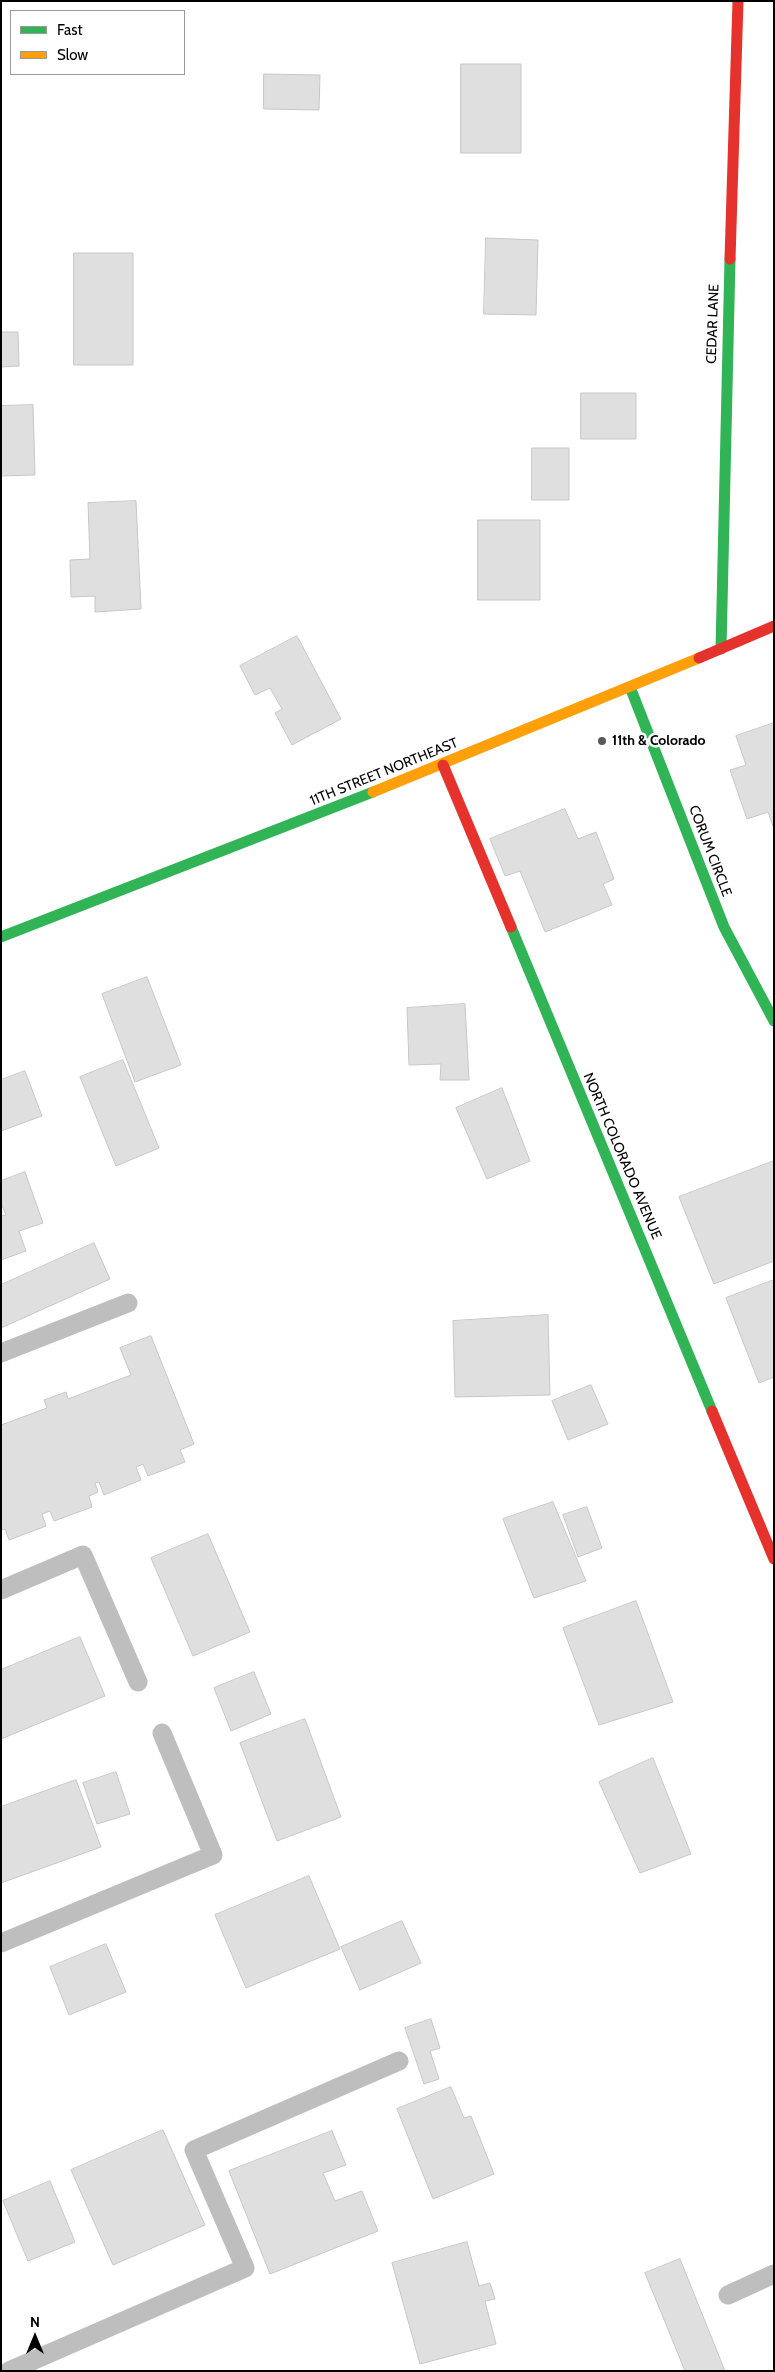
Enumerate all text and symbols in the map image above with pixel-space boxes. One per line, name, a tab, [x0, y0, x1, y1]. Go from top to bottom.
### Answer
legend	[10, 10, 185, 75]
text: Fast	[57, 21, 82, 39]
text: Slow	[57, 46, 88, 64]
street label: CEDAR LANE	[703, 284, 723, 364]
place label: 11th & Colorado	[612, 733, 705, 749]
street label: 11TH STREET NORTHEAST	[308, 735, 460, 809]
marker: 11th & Colorado	[596, 735, 608, 747]
street label: CORUM CIRCLE	[685, 803, 735, 899]
street label: NORTH COLORADO AVENUE	[579, 1070, 665, 1242]
north arrow	[10, 2312, 60, 2362]
text: N	[30, 2313, 40, 2331]

